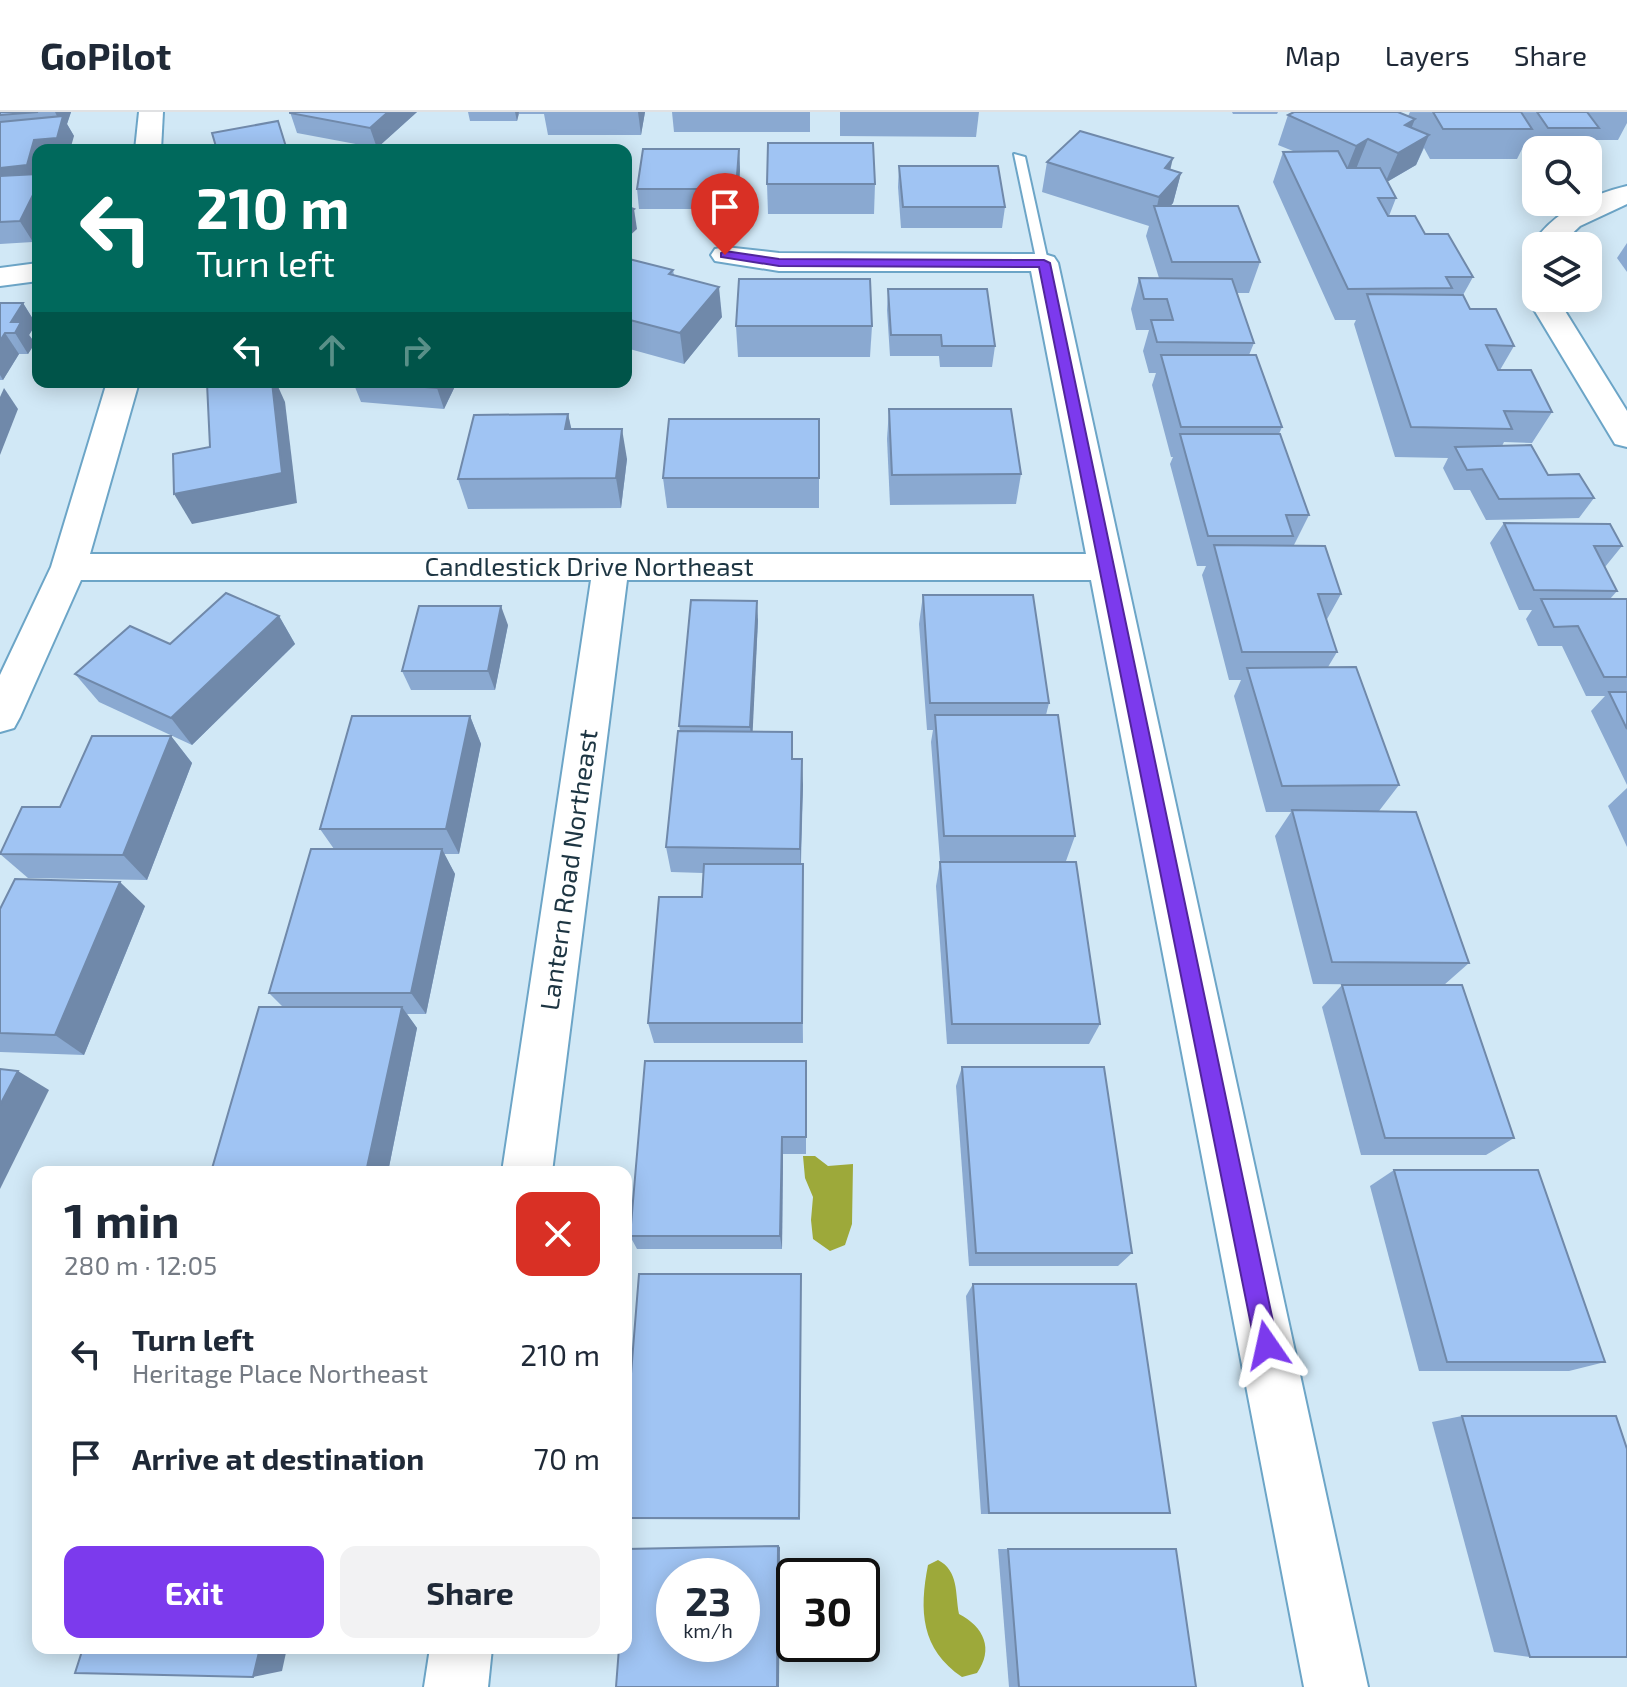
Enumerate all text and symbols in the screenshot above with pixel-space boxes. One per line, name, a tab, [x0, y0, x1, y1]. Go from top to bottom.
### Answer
text: GoPilot	[40, 32, 171, 78]
text: Map	[1285, 38, 1341, 72]
text: Layers	[1385, 38, 1470, 72]
text: Share	[1514, 38, 1587, 72]
map controls	[1522, 136, 1602, 312]
button: search	[1522, 136, 1602, 216]
text: 210 m	[196, 173, 350, 240]
pin	[691, 173, 759, 255]
icon: left	[64, 176, 168, 280]
icon: arrive	[703, 185, 747, 229]
button: layers	[1522, 232, 1602, 312]
text: Turn left	[196, 241, 335, 284]
icon: left	[226, 328, 270, 372]
icon: ahead	[310, 328, 354, 372]
icon: right	[394, 328, 438, 372]
street label: Candlestick Drive Northeast	[424, 550, 754, 581]
street label: Lantern Road Northeast	[532, 727, 603, 1012]
text: 1 min	[64, 1190, 180, 1248]
button: close	[516, 1192, 600, 1276]
text: 280 m · 12:05	[64, 1249, 217, 1280]
position arrow	[1225, 1303, 1309, 1387]
text: Turn left	[132, 1321, 254, 1357]
icon: left	[64, 1332, 108, 1376]
text: 210 m	[520, 1336, 600, 1372]
text: Heritage Place Northeast	[132, 1357, 428, 1388]
icon: arrive	[64, 1436, 108, 1480]
text: Arrive at destination	[132, 1440, 424, 1476]
text: 70 m	[534, 1440, 600, 1476]
button: Exit	[64, 1546, 324, 1638]
button: Share	[340, 1546, 600, 1638]
speed limit sign: 30	[776, 1558, 880, 1662]
text: 23	[685, 1576, 731, 1624]
text: km/h	[683, 1618, 733, 1642]

